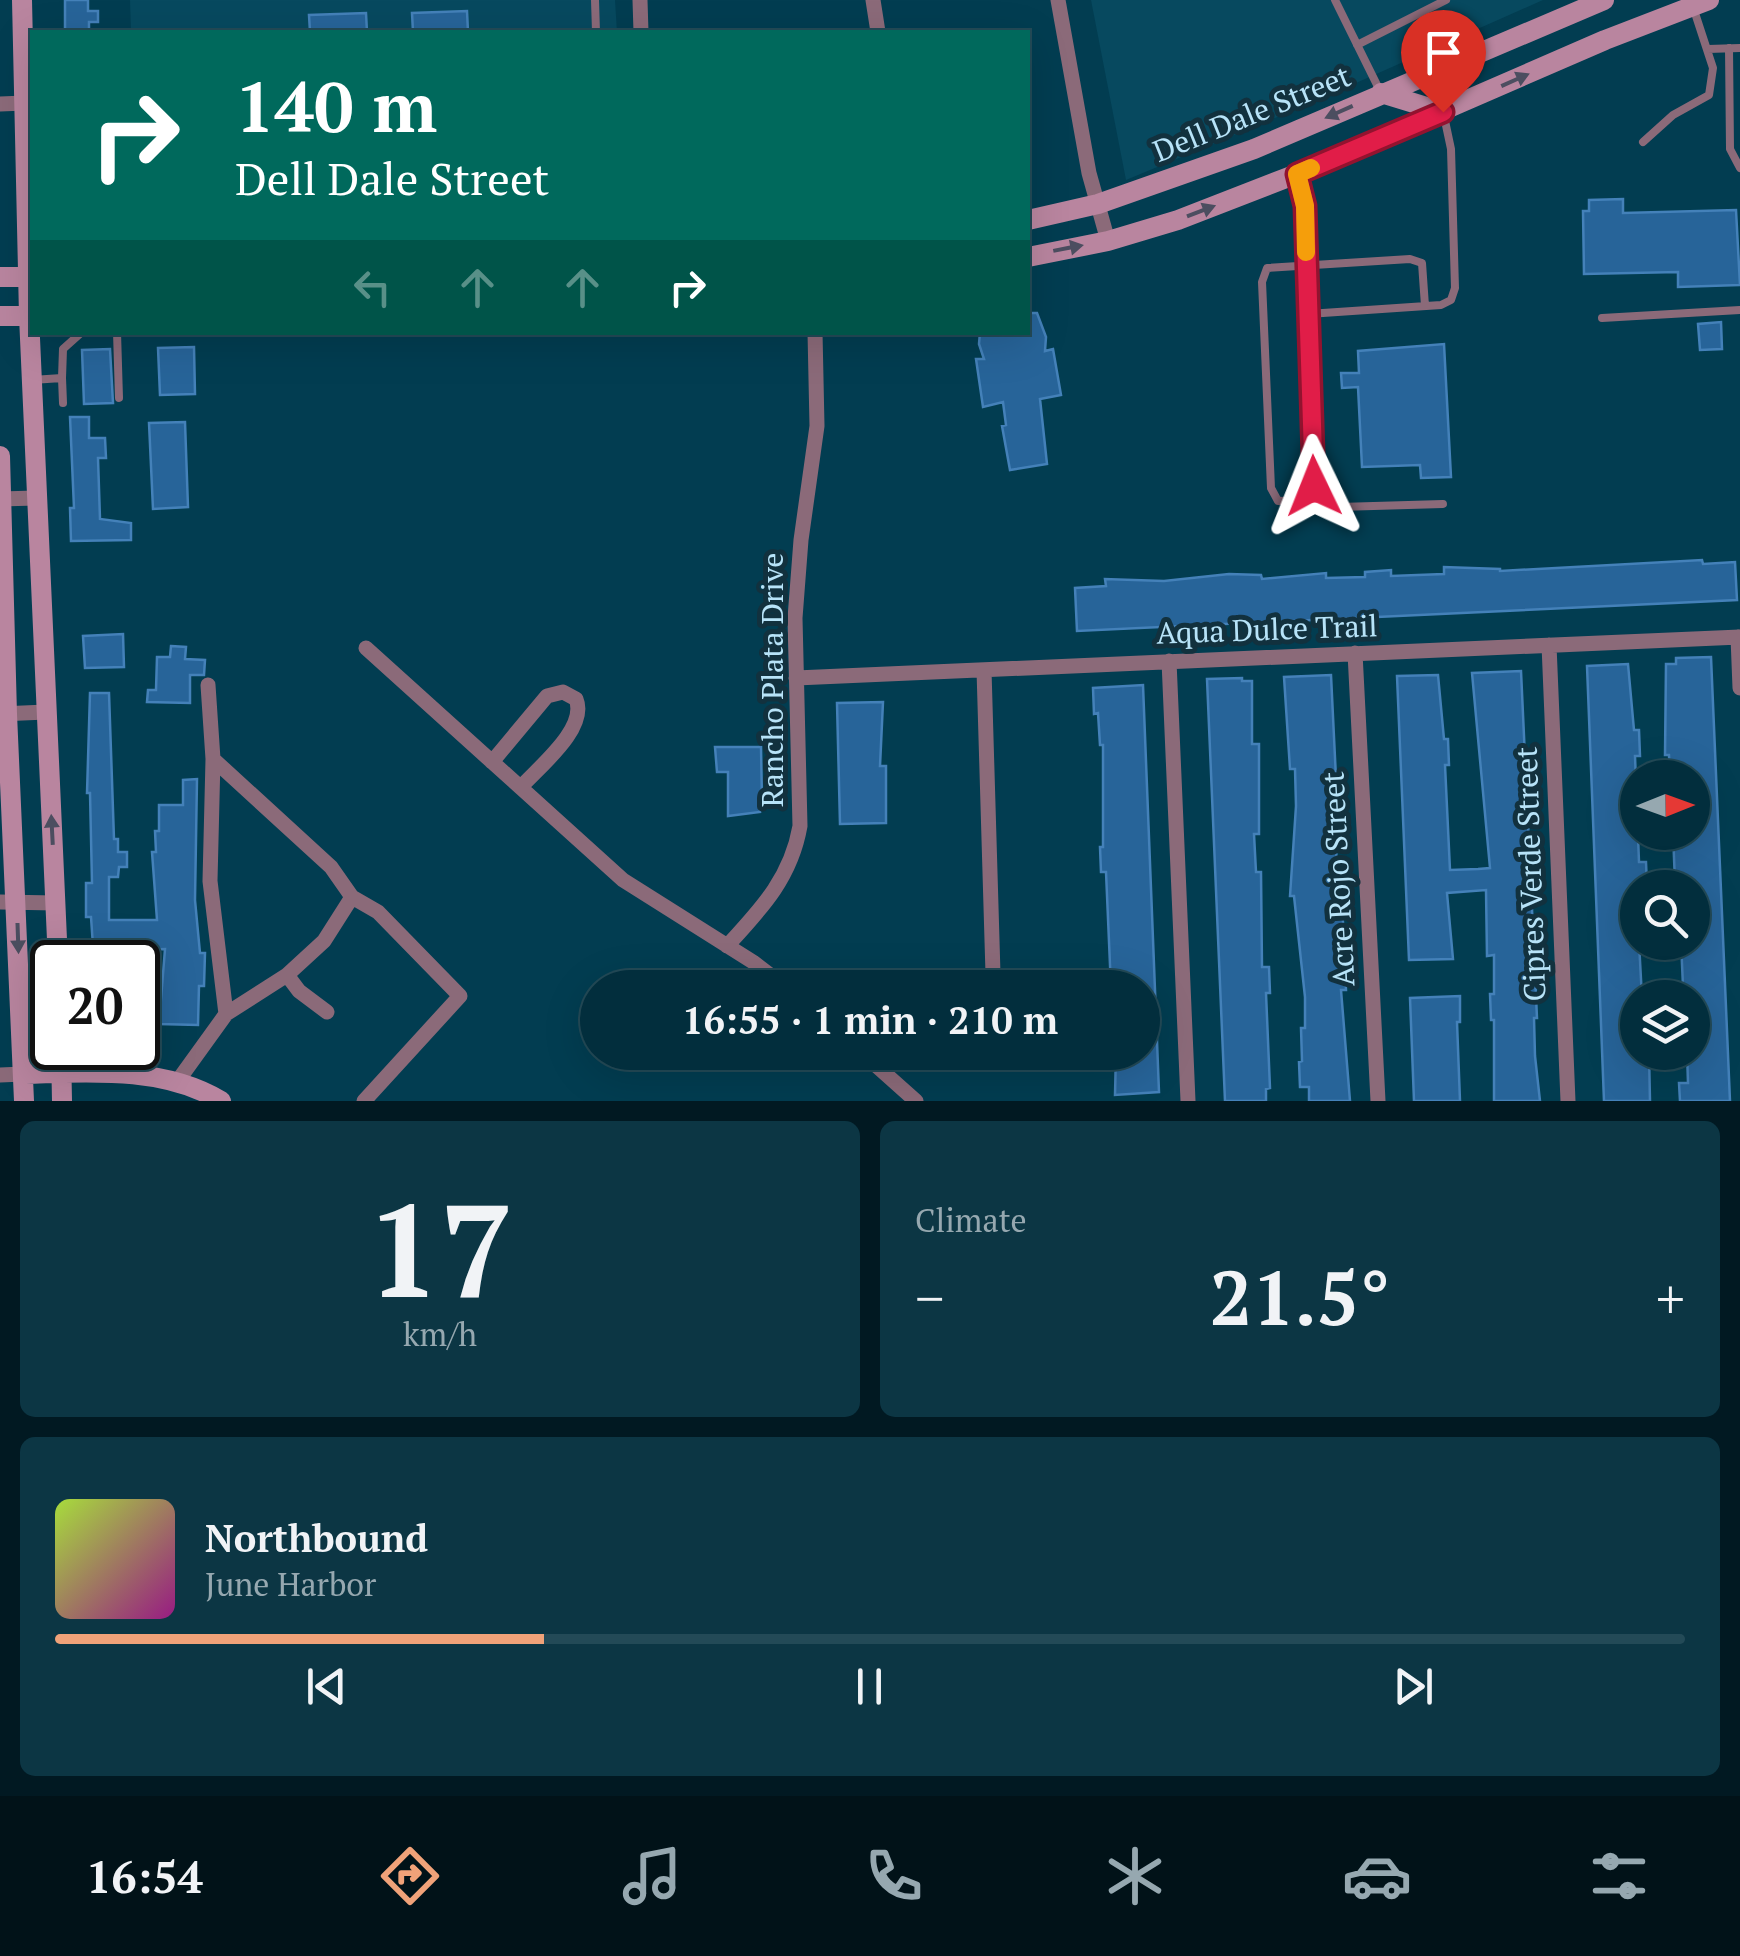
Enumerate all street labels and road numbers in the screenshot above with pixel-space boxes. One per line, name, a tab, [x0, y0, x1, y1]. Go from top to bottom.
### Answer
street label: Dell Dale Street	[1147, 55, 1356, 171]
street label: Rancho Plata Drive	[752, 553, 792, 807]
street label: Aqua Dulce Trail	[1156, 605, 1378, 653]
street label: Cipres Verde Street	[1506, 746, 1554, 1002]
street label: Acre Rojo Street	[1312, 771, 1364, 987]

